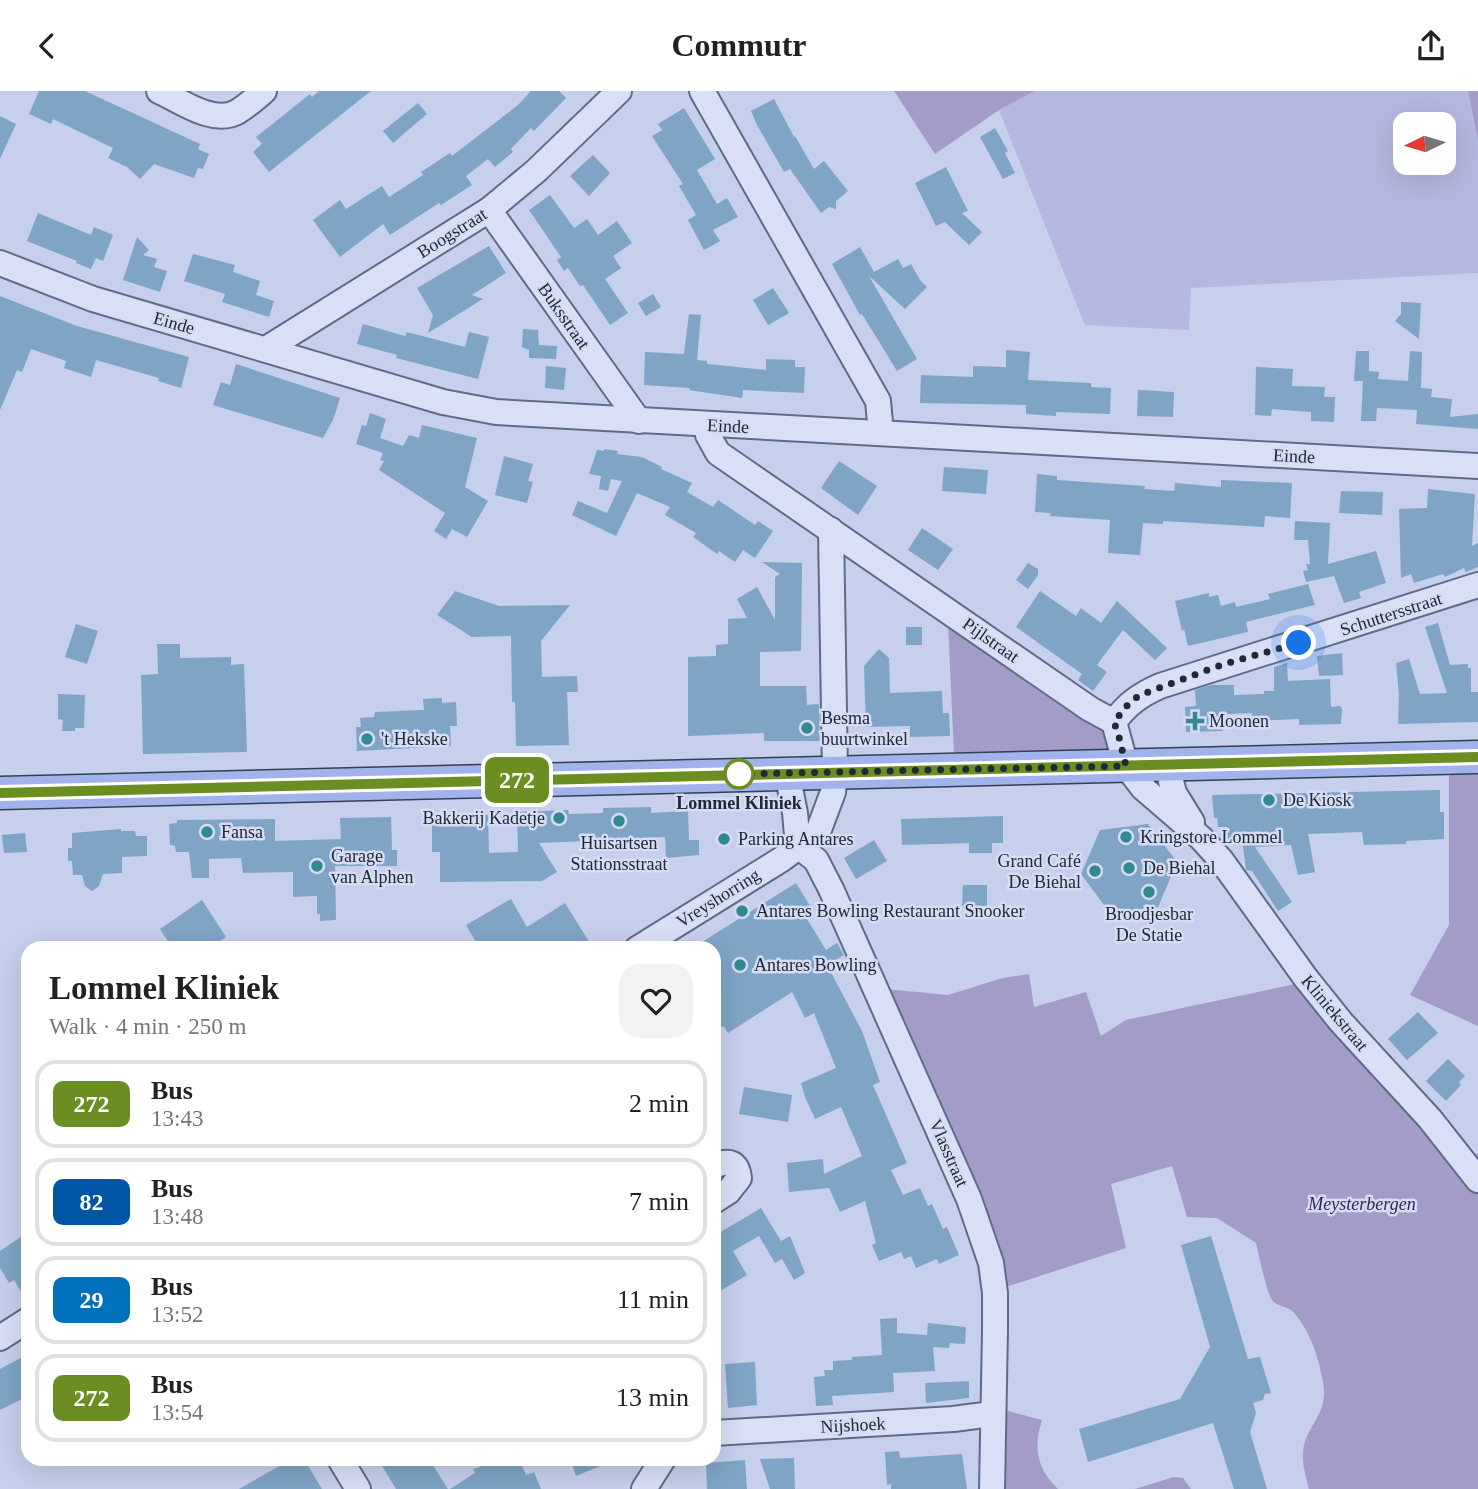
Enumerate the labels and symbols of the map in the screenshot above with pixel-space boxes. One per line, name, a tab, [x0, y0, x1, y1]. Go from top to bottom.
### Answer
north arrow	[1393, 112, 1456, 175]
street label: Boogstraat	[414, 204, 490, 262]
street label: Buksstraat	[534, 279, 594, 353]
street label: Einde	[151, 308, 197, 338]
street label: Einde	[707, 415, 749, 437]
street label: Einde	[1273, 445, 1315, 467]
street label: Schuttersstraat	[1338, 588, 1444, 640]
street label: Pijlstraat	[959, 613, 1023, 667]
your location	[1281, 625, 1316, 660]
place label: Besma buurtwinkel	[821, 708, 908, 749]
place label: Moonen	[1209, 711, 1269, 731]
marker: Moonen	[1187, 713, 1203, 729]
marker: Besma buurtwinkel	[799, 720, 815, 736]
place label: 't Hekske	[381, 729, 448, 749]
marker: 't Hekske	[359, 731, 375, 747]
line badge: 272	[477, 757, 557, 803]
marker: Lommel Kliniek	[724, 759, 754, 789]
place label: De Kiosk	[1283, 790, 1352, 810]
marker: De Kiosk	[1261, 792, 1277, 808]
place label: Lommel Kliniek	[676, 793, 802, 813]
place label: Bakkerij Kadetje	[423, 808, 545, 828]
marker: Bakkerij Kadetje	[551, 810, 567, 826]
marker: Huisartsen Stationsstraat	[611, 813, 627, 829]
place label: Fansa	[221, 822, 263, 842]
marker: Fansa	[199, 824, 215, 840]
place label: Kringstore Lommel	[1140, 827, 1282, 847]
place label: Parking Antares	[738, 829, 853, 849]
marker: Kringstore Lommel	[1118, 829, 1134, 845]
marker: Parking Antares	[716, 831, 732, 847]
place label: Huisartsen Stationsstraat	[571, 833, 668, 874]
place label: Garage van Alphen	[331, 846, 414, 887]
place label: Grand Café De Biehal	[998, 851, 1081, 892]
marker: Garage van Alphen	[309, 858, 325, 874]
place label: De Biehal	[1143, 858, 1215, 878]
marker: De Biehal	[1121, 860, 1137, 876]
marker: Grand Café De Biehal	[1087, 863, 1103, 879]
street label: Vreyshorring	[672, 864, 764, 932]
marker: Broodjesbar De Statie	[1141, 884, 1157, 900]
place label: Antares Bowling Restaurant Snooker	[756, 901, 1024, 921]
marker: Antares Bowling Restaurant Snooker	[734, 903, 750, 919]
place label: Broodjesbar De Statie	[1105, 904, 1193, 945]
place label: Antares Bowling	[754, 955, 876, 975]
marker: Antares Bowling	[732, 957, 748, 973]
street label: Kliniekstraat	[1297, 971, 1373, 1055]
street label: Vlasstraat	[925, 1116, 973, 1190]
park label: Meysterbergen	[1307, 1194, 1416, 1214]
street label: Nijshoek	[820, 1413, 886, 1437]

